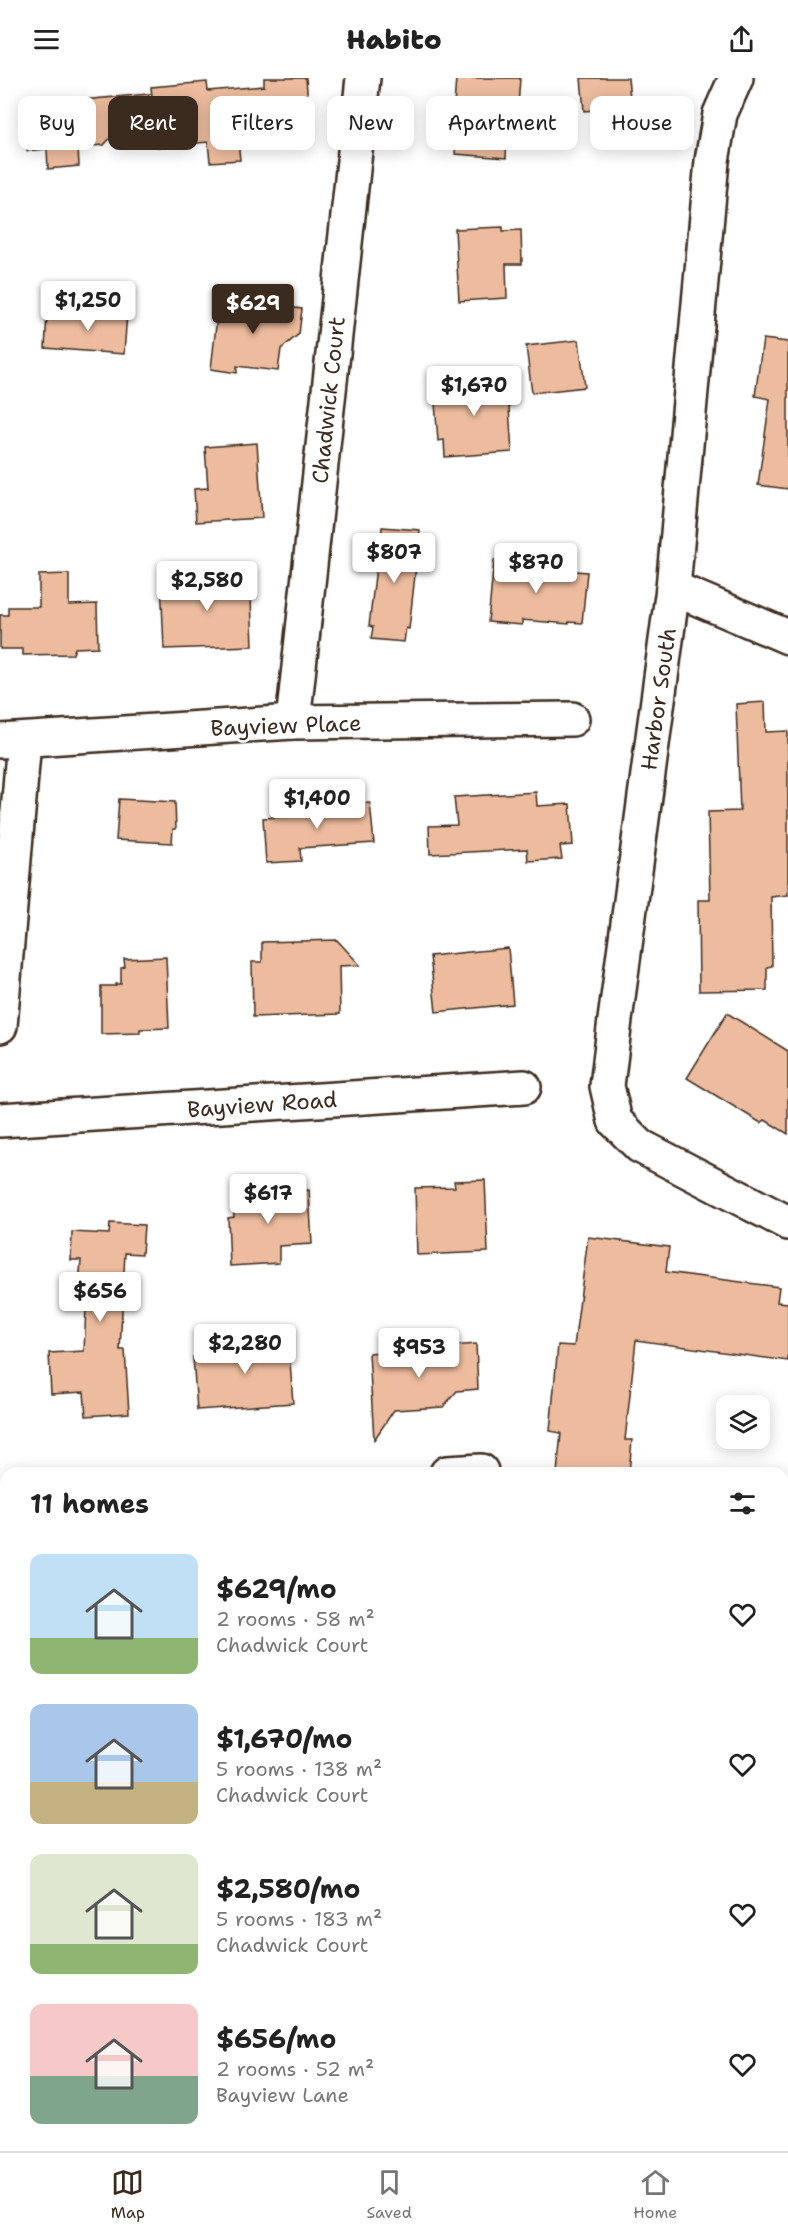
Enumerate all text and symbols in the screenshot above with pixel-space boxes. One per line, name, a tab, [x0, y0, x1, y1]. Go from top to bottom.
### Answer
text: Habito	[346, 21, 442, 58]
icon: menu	[30, 23, 63, 56]
icon: share	[725, 23, 758, 56]
chip: Buy	[18, 96, 96, 150]
chip: Rent	[108, 96, 198, 150]
chip: Filters	[210, 96, 315, 150]
chip: New	[327, 96, 414, 150]
chip: Apartment	[426, 96, 578, 150]
chip: House	[590, 96, 694, 150]
pin: $1,250	[39, 281, 137, 332]
pin: $629	[217, 284, 289, 335]
text: $1,250	[55, 287, 121, 313]
text: $629	[226, 290, 280, 316]
street label: Chadwick Court	[305, 315, 352, 485]
pin: $1,670	[425, 366, 523, 417]
text: $1,670	[441, 372, 508, 398]
pin: $807	[358, 533, 430, 584]
text: $807	[366, 539, 422, 565]
pin: $870	[500, 543, 572, 594]
text: $870	[508, 549, 564, 575]
pin: $2,580	[158, 561, 256, 612]
text: $2,580	[170, 567, 244, 593]
street label: Harbor South	[634, 626, 683, 772]
street label: Bayview Place	[210, 708, 362, 743]
pin: $1,400	[268, 779, 366, 830]
text: $1,400	[283, 785, 351, 811]
street label: Bayview Road	[186, 1085, 338, 1124]
pin: $617	[232, 1174, 304, 1225]
text: $617	[244, 1180, 292, 1206]
pin: $656	[64, 1272, 136, 1323]
text: $656	[73, 1278, 127, 1304]
pin: $2,280	[196, 1324, 294, 1375]
pin: $953	[383, 1328, 455, 1379]
text: $2,280	[208, 1330, 282, 1356]
text: $953	[392, 1334, 446, 1360]
map controls	[716, 1395, 770, 1449]
button: layers	[716, 1395, 770, 1449]
text: 11 homes	[30, 1486, 149, 1521]
icon: filters	[726, 1487, 759, 1520]
text: $629/mo	[216, 1571, 337, 1606]
icon: home	[78, 1578, 150, 1650]
icon: heart	[726, 1598, 759, 1631]
text: 2 rooms · 58 m²	[216, 1606, 375, 1632]
text: Chadwick Court	[216, 1632, 369, 1658]
text: $1,670/mo	[216, 1721, 353, 1756]
icon: home	[78, 1728, 150, 1800]
icon: heart	[726, 1748, 759, 1781]
text: 5 rooms · 138 m²	[216, 1756, 382, 1782]
text: Chadwick Court	[216, 1782, 369, 1808]
text: $2,580/mo	[216, 1871, 360, 1906]
icon: home	[78, 1878, 150, 1950]
icon: heart	[726, 1898, 759, 1931]
text: 5 rooms · 183 m²	[216, 1906, 382, 1932]
text: Chadwick Court	[216, 1932, 369, 1958]
text: $656/mo	[216, 2021, 336, 2056]
icon: home	[78, 2028, 150, 2100]
icon: heart	[726, 2048, 759, 2081]
text: 2 rooms · 52 m²	[216, 2056, 374, 2082]
text: Bayview Lane	[216, 2082, 349, 2108]
tab: Map	[111, 2166, 145, 2223]
tab: Saved	[366, 2166, 412, 2223]
tab: Home	[633, 2166, 677, 2223]

